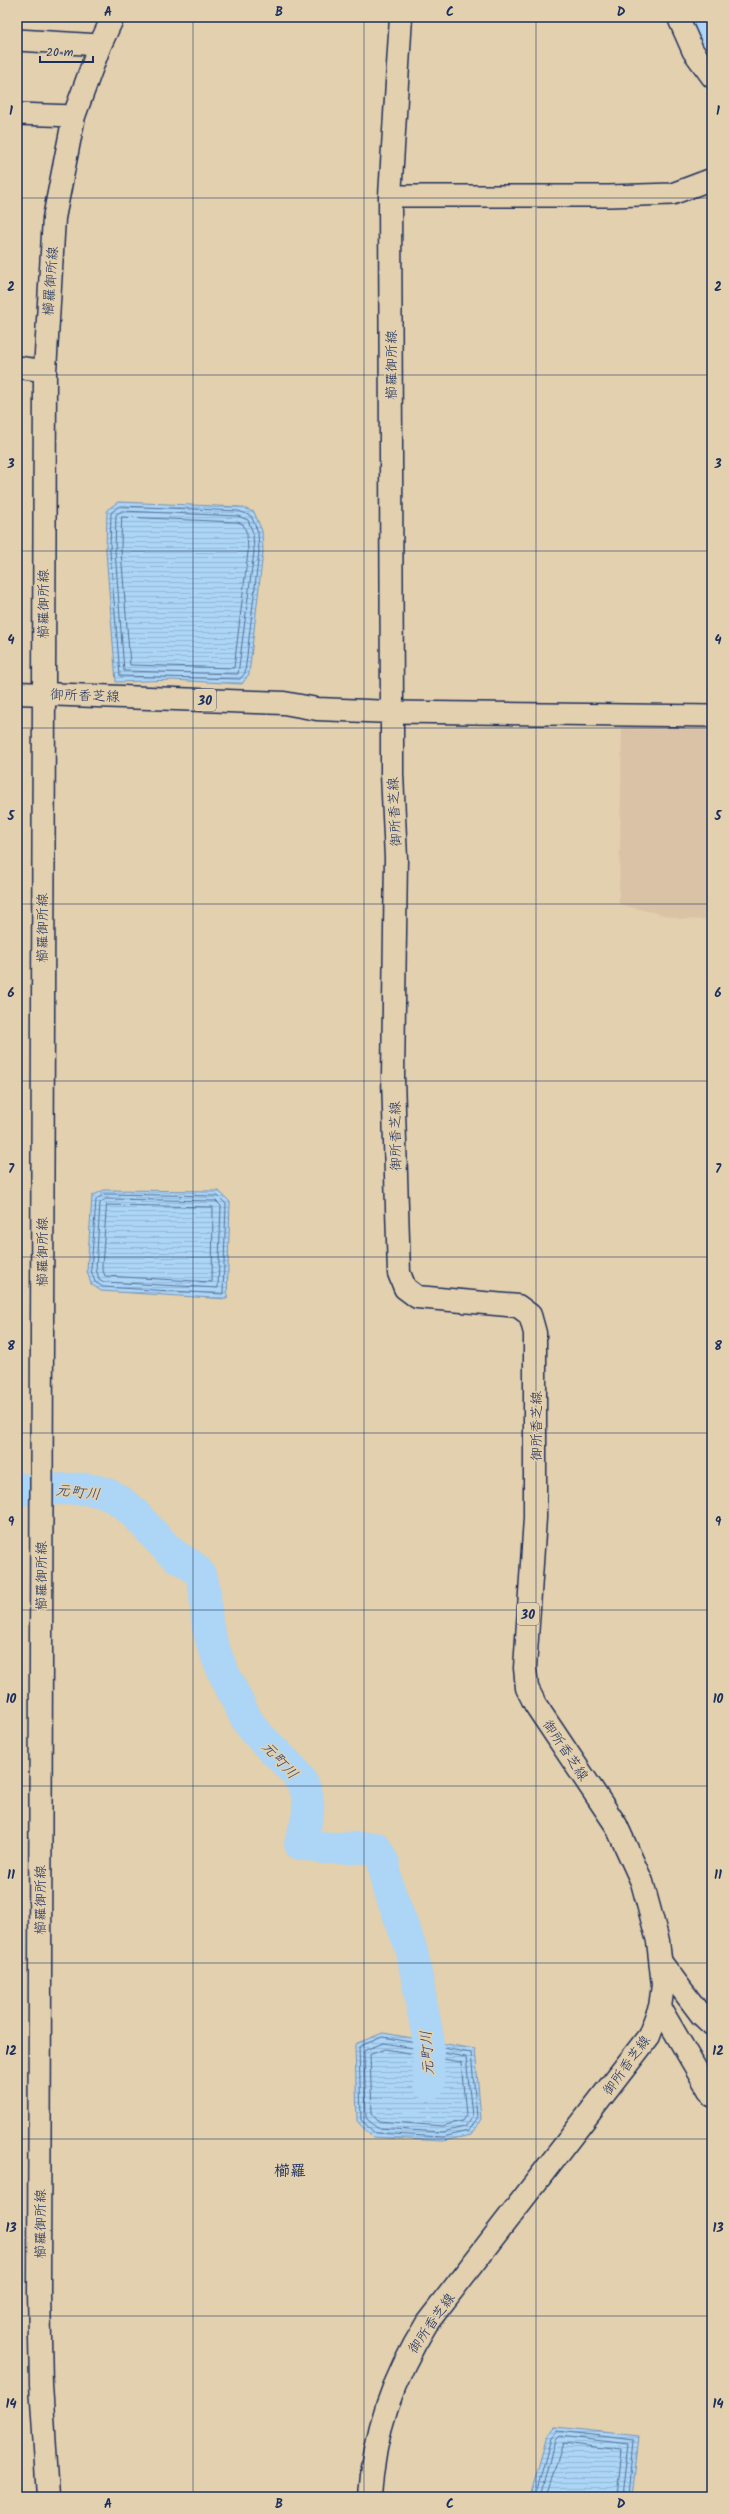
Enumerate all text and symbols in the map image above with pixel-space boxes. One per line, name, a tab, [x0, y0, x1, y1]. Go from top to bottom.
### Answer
text: A	[104, 2, 112, 23]
text: B	[275, 2, 283, 23]
text: C	[446, 2, 454, 23]
text: D	[617, 2, 626, 23]
scale bar	[40, 38, 93, 64]
text: 20 m	[46, 43, 74, 62]
text: 1	[9, 101, 13, 122]
text: 1	[716, 101, 720, 122]
street label: 櫛羅御所線	[38, 245, 64, 317]
text: 2	[7, 277, 15, 298]
text: 2	[714, 277, 722, 298]
street label: 櫛羅御所線	[381, 330, 403, 400]
text: 3	[6, 454, 15, 475]
text: 3	[713, 454, 722, 475]
street label: 櫛羅御所線	[33, 569, 55, 639]
text: 4	[7, 630, 15, 651]
text: 4	[714, 630, 722, 651]
street label: 御所香芝線	[50, 684, 120, 708]
road number: 30	[194, 689, 216, 711]
street label: 御所香芝線	[382, 776, 408, 847]
text: 5	[7, 806, 16, 827]
text: 5	[714, 806, 723, 827]
street label: 櫛羅御所線	[32, 893, 54, 963]
text: 6	[7, 983, 15, 1004]
text: 6	[714, 983, 722, 1004]
street label: 御所香芝線	[384, 1101, 408, 1171]
text: 7	[8, 1159, 15, 1180]
text: 7	[715, 1159, 722, 1180]
street label: 櫛羅御所線	[32, 1217, 54, 1287]
text: 8	[7, 1336, 15, 1357]
text: 8	[714, 1336, 722, 1357]
street label: 御所香芝線	[526, 1391, 548, 1461]
water label: 元町川	[54, 1479, 102, 1507]
text: 9	[8, 1512, 15, 1533]
text: 9	[715, 1512, 722, 1533]
street label: 櫛羅御所線	[31, 1541, 53, 1611]
road number: 30	[517, 1603, 539, 1625]
text: 10	[6, 1689, 17, 1710]
text: 10	[713, 1689, 724, 1710]
street label: 御所香芝線	[536, 1715, 594, 1786]
water label: 元町川	[255, 1736, 303, 1785]
text: 11	[7, 1865, 15, 1886]
street label: 櫛羅御所線	[30, 1865, 52, 1935]
text: 11	[714, 1865, 722, 1886]
water label: 元町川	[415, 2030, 441, 2076]
street label: 御所香芝線	[597, 2031, 656, 2100]
text: 12	[5, 2041, 17, 2062]
text: 12	[712, 2041, 724, 2062]
district label: 櫛羅	[274, 2159, 306, 2184]
street label: 櫛羅御所線	[30, 2189, 52, 2259]
text: 13	[5, 2218, 17, 2239]
text: 13	[712, 2218, 724, 2239]
street label: 御所香芝線	[403, 2289, 461, 2359]
text: 14	[5, 2394, 17, 2415]
text: 14	[712, 2394, 724, 2415]
text: A	[104, 2494, 112, 2514]
text: B	[275, 2494, 283, 2514]
text: C	[446, 2494, 454, 2514]
text: D	[617, 2494, 626, 2514]

